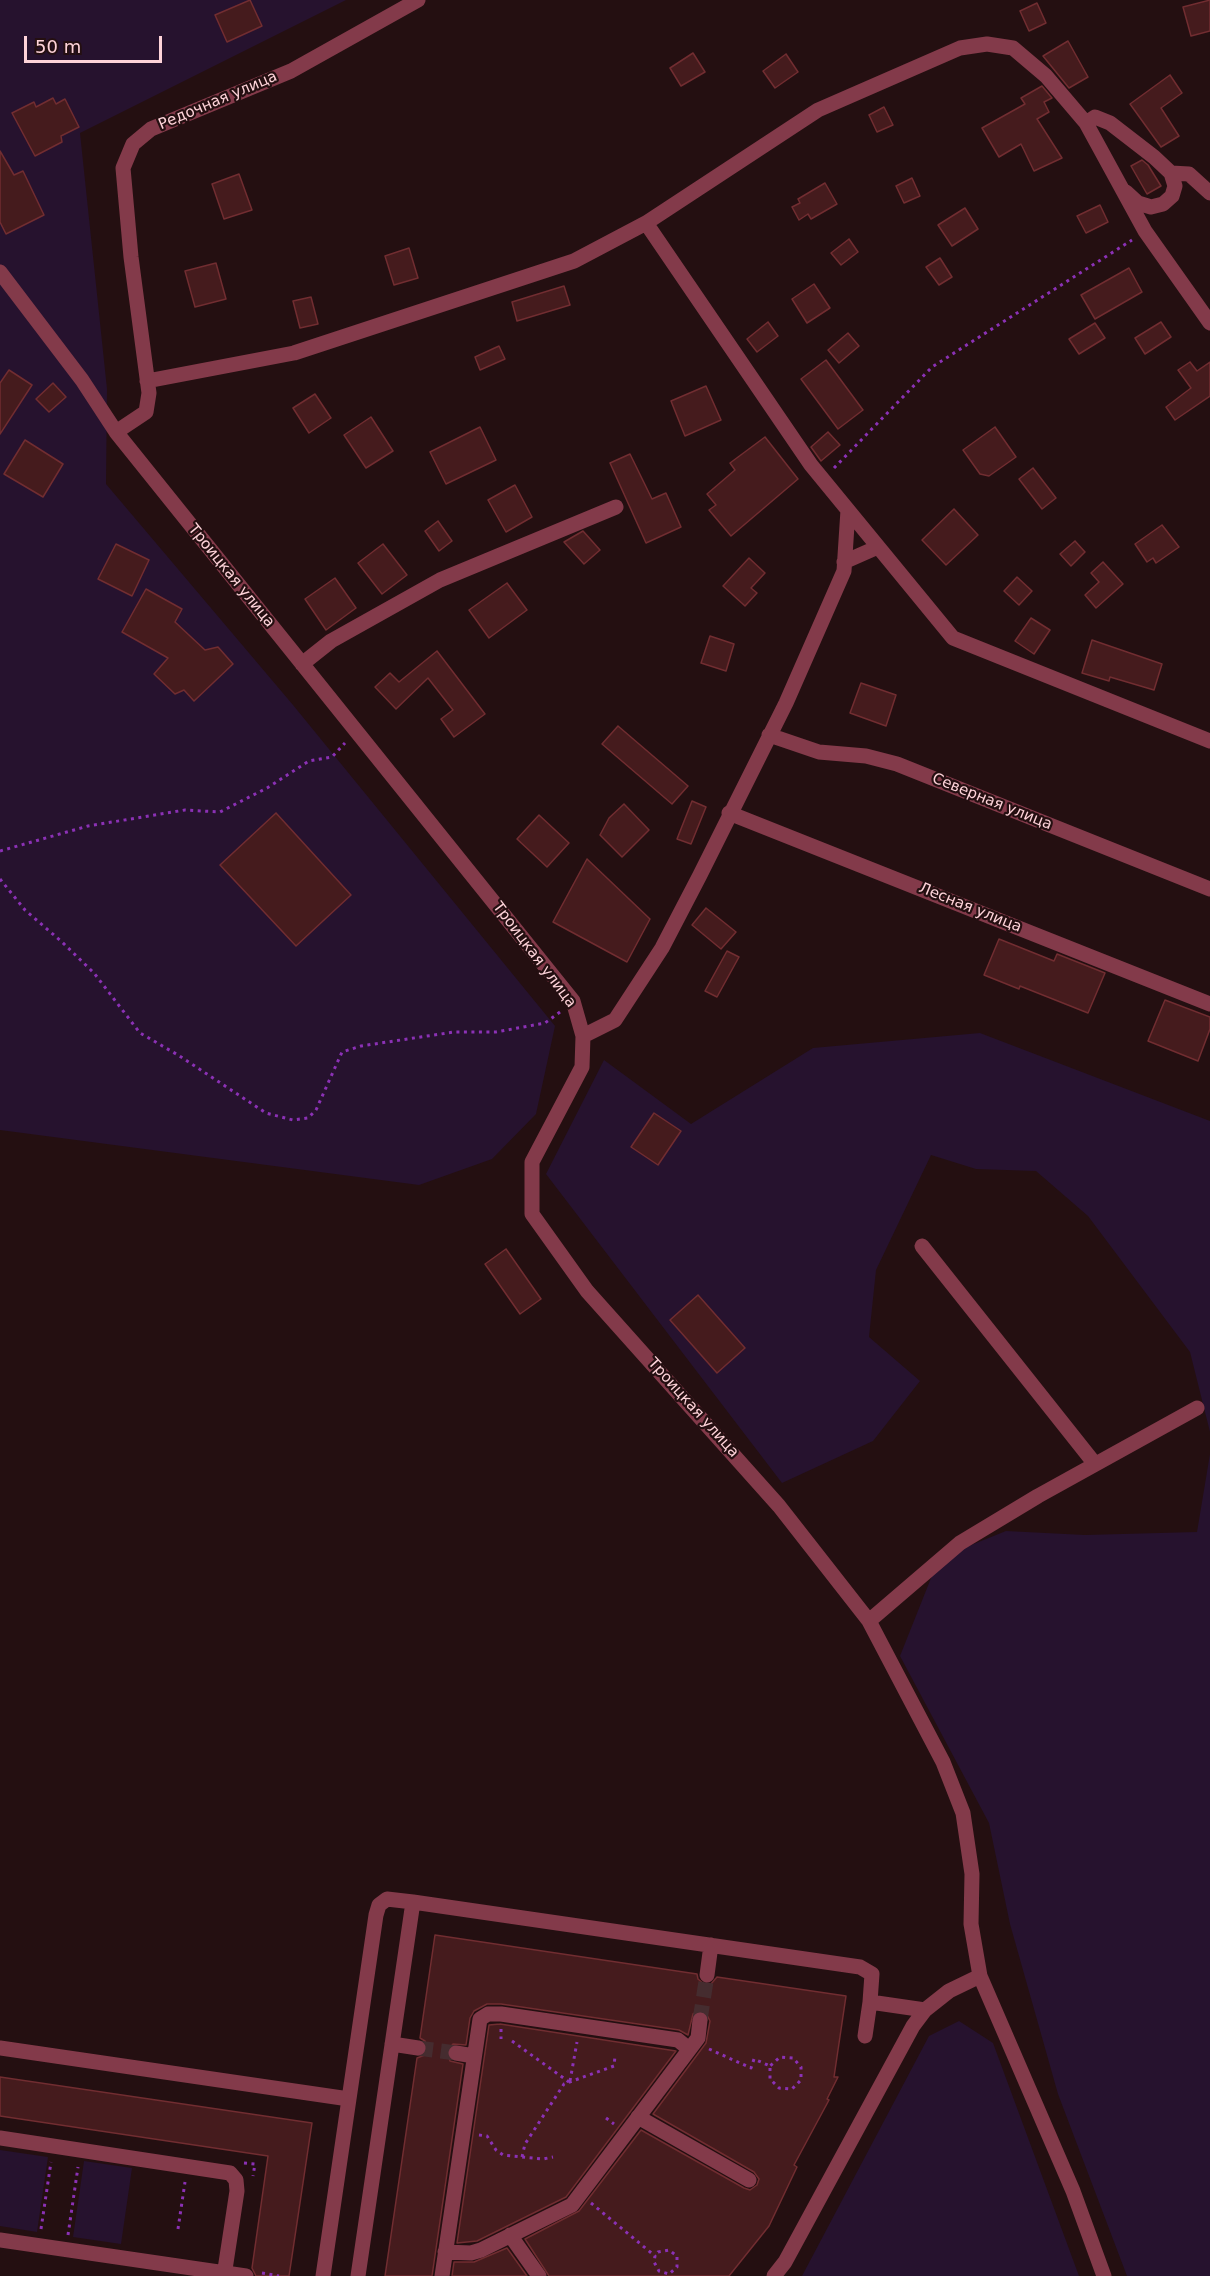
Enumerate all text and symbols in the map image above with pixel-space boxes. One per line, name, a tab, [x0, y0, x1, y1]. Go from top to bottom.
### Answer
scale bar	[27, 24, 165, 62]
text: 50 m	[35, 36, 81, 57]
street label: Редочная улица	[156, 68, 280, 134]
street label: Троицкая улица	[184, 521, 278, 631]
street label: Северная улица	[929, 770, 1055, 834]
street label: Лесная улица	[916, 879, 1024, 937]
street label: Троицкая улица	[488, 899, 580, 1011]
street label: Троицкая улица	[644, 1355, 742, 1461]

